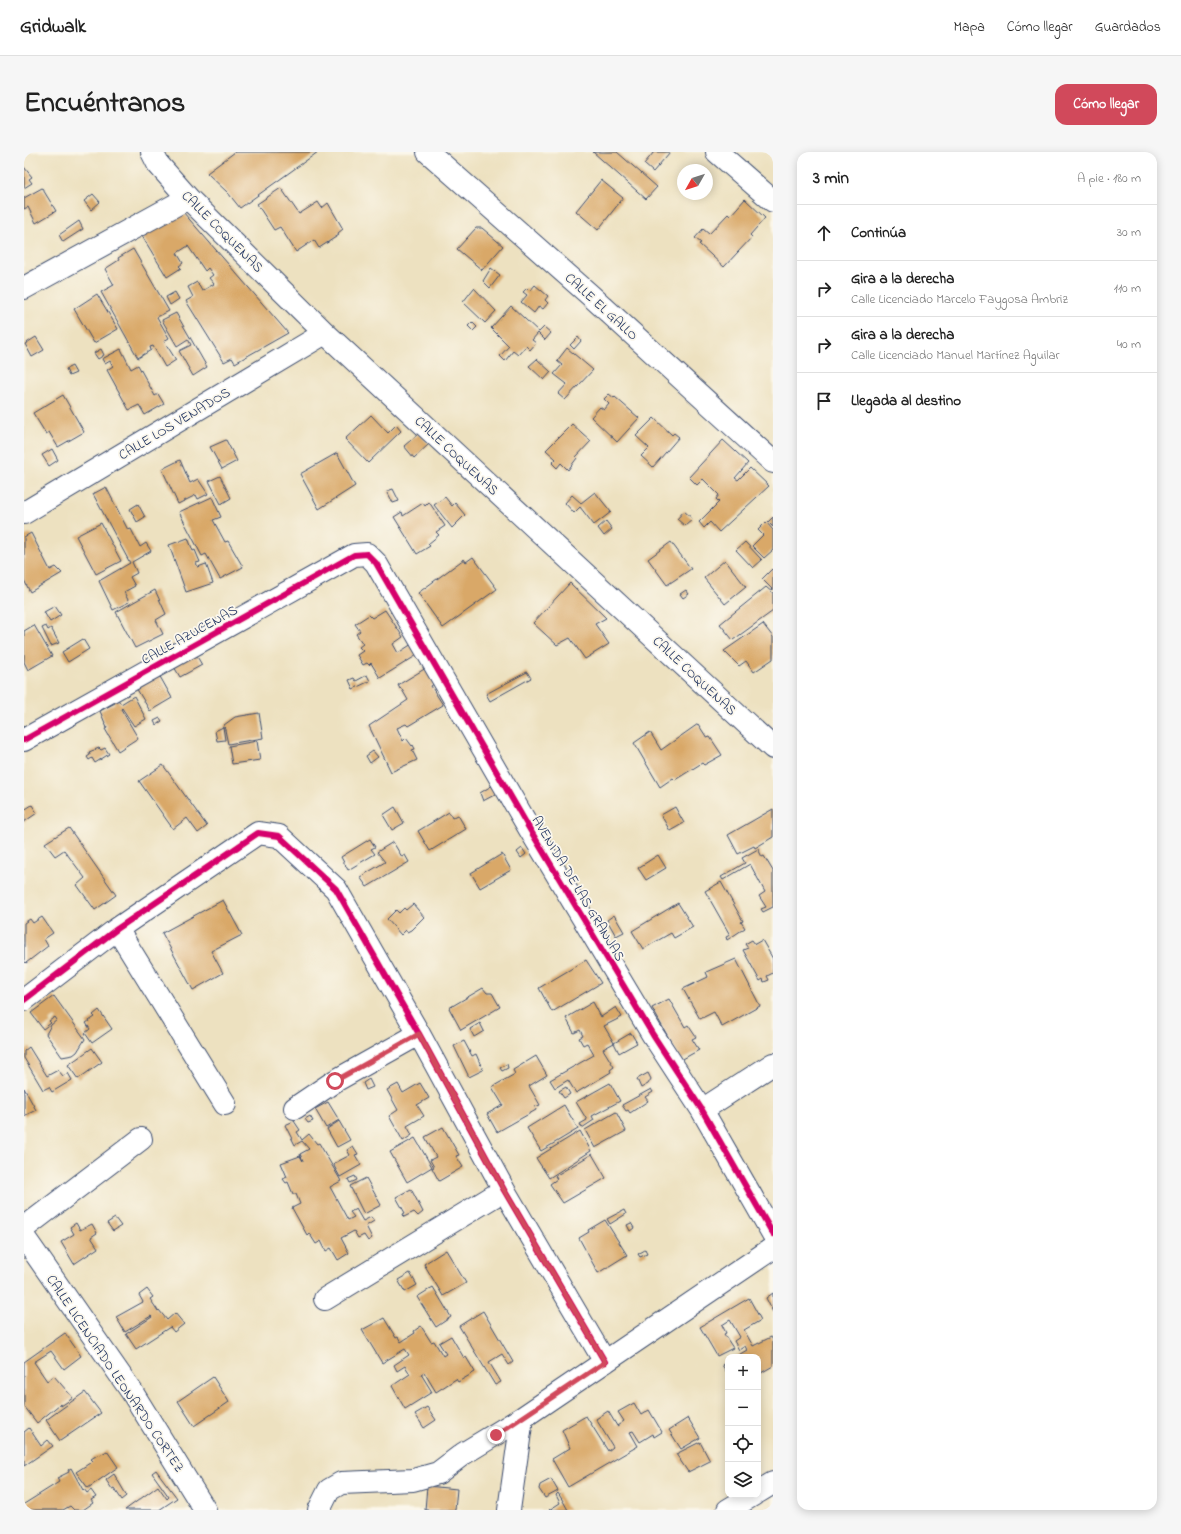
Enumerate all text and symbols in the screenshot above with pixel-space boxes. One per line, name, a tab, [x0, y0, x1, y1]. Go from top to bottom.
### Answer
text: Gridwalk	[20, 14, 86, 41]
text: Mapa	[954, 17, 985, 38]
text: Cómo llegar	[1007, 17, 1073, 38]
text: Guardados	[1095, 17, 1161, 38]
text: Encuéntranos	[24, 84, 185, 125]
button: Cómo llegar	[1055, 84, 1157, 125]
north arrow	[677, 164, 713, 200]
text: 3 min	[813, 166, 849, 191]
text: A pie · 180 m	[1077, 169, 1141, 188]
street label: CALLE COQUENAS	[176, 186, 268, 278]
icon: ahead	[813, 222, 835, 244]
text: Continúa	[851, 222, 906, 244]
text: 30 m	[1117, 223, 1141, 242]
street label: CALLE EL GALLO	[559, 268, 642, 346]
text: Gira a la derecha	[851, 268, 954, 290]
icon: right	[813, 278, 835, 300]
text: 110 m	[1114, 279, 1141, 298]
text: Calle Licenciado Marcelo Faygosa Ambriz	[851, 290, 1068, 309]
text: Gira a la derecha	[851, 324, 954, 346]
icon: right	[813, 334, 835, 356]
text: 40 m	[1117, 335, 1141, 354]
text: Calle Licenciado Manuel Martínez Aguilar	[851, 346, 1060, 365]
street label: CALLE LOS VENADOS	[115, 383, 235, 466]
icon: arrive	[813, 390, 835, 412]
text: Llegada al destino	[851, 390, 961, 412]
street label: CALLE COQUENAS	[409, 411, 503, 501]
street label: CALLE AZUCENAS	[138, 600, 242, 671]
street label: CALLE COQUENAS	[647, 631, 741, 721]
street label: AVENIDA DE LAS GRANJAS	[526, 812, 630, 966]
route start	[326, 1072, 344, 1090]
street label: CALLE LICENCIADO LEONARDO CORTEZ	[40, 1271, 189, 1477]
map controls	[725, 1354, 761, 1498]
button: +	[725, 1354, 761, 1390]
button: −	[725, 1390, 761, 1426]
route end	[487, 1426, 505, 1444]
button: locate	[725, 1426, 761, 1462]
button: layers	[725, 1462, 761, 1498]

